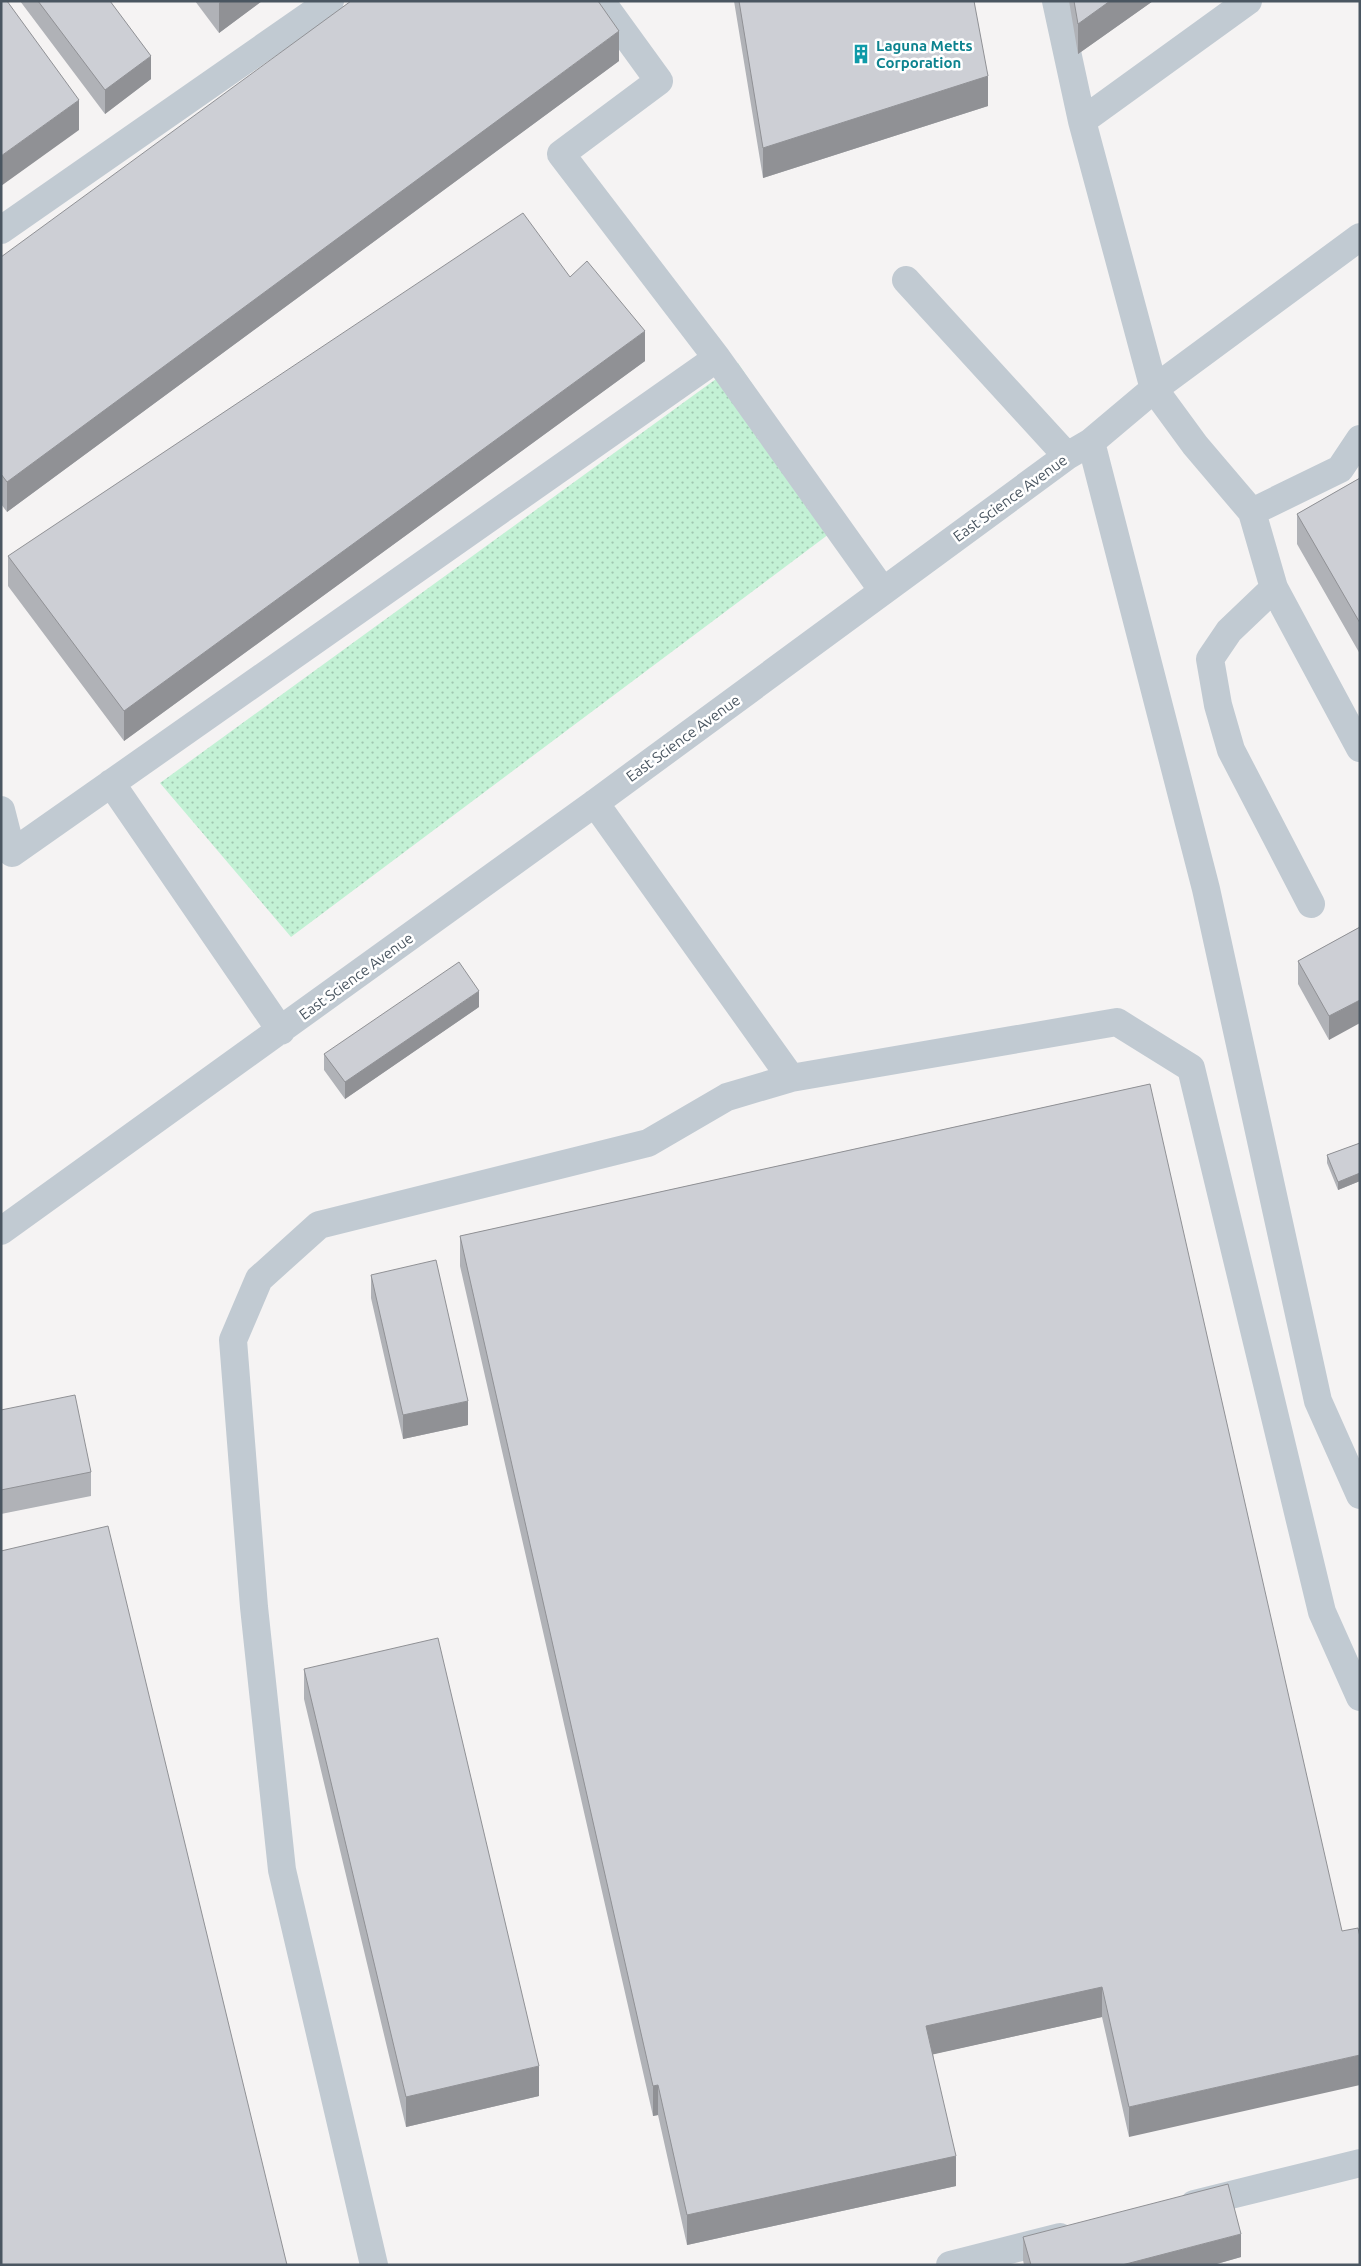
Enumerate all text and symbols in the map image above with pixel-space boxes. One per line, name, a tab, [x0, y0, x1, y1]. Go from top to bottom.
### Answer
place label: Laguna Metts Corporation	[876, 37, 973, 71]
building icon: Laguna Metts Corporation	[850, 43, 872, 65]
street label: East Science Avenue	[950, 451, 1070, 545]
street label: East Science Avenue	[623, 691, 743, 785]
street label: East Science Avenue	[296, 929, 416, 1023]

